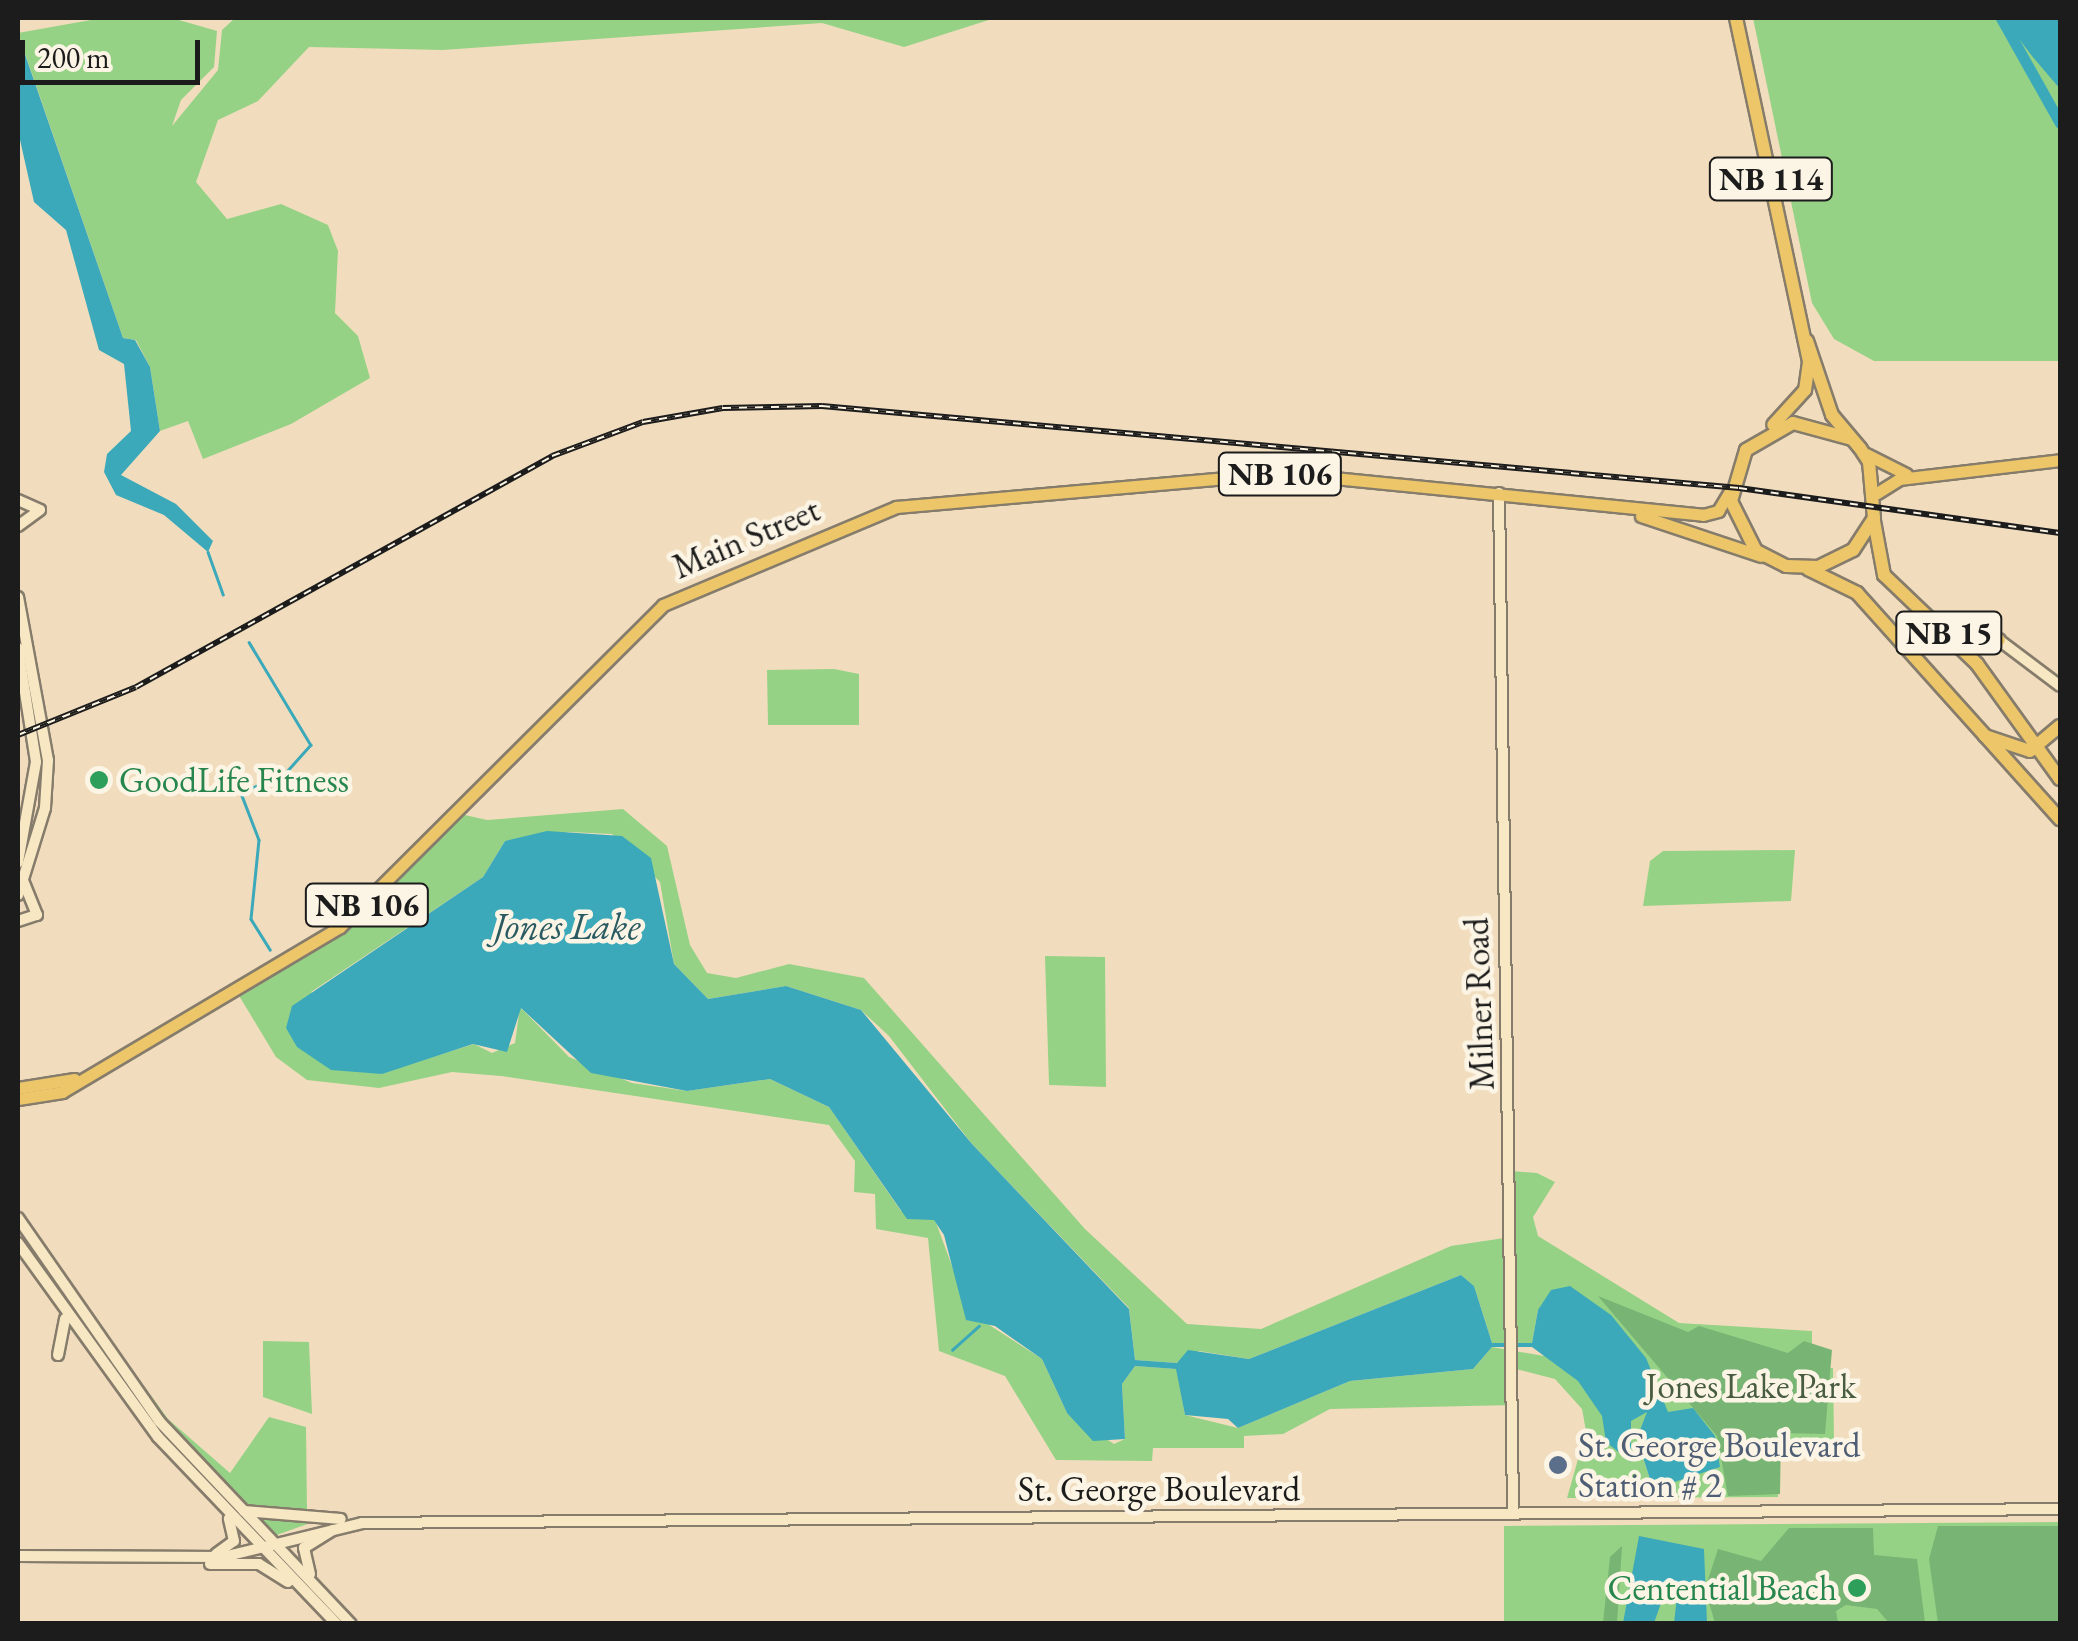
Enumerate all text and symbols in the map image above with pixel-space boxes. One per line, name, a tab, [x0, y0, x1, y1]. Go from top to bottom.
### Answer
scale bar	[25, 20, 205, 82]
text: 200 m	[37, 38, 110, 77]
road number: NB 114	[1708, 152, 1834, 206]
road number: NB 106	[1218, 447, 1342, 501]
street label: Main Street	[666, 488, 826, 588]
road number: NB 15	[1894, 606, 2004, 660]
place label: GoodLife Fitness	[119, 759, 349, 801]
marker: GoodLife Fitness	[88, 769, 110, 791]
road number: NB 106	[304, 878, 430, 932]
water label: Jones Lake	[494, 903, 640, 949]
street label: Milner Road	[1455, 917, 1503, 1091]
park label: Jones Lake Park	[1646, 1365, 1856, 1407]
place label: St. George Boulevard Station # 2	[1578, 1424, 1861, 1506]
marker: St. George Boulevard Station # 2	[1547, 1454, 1569, 1476]
street label: St. George Boulevard	[1018, 1468, 1300, 1510]
place label: Centential Beach	[1608, 1567, 1837, 1609]
marker: Centential Beach	[1846, 1577, 1868, 1599]

